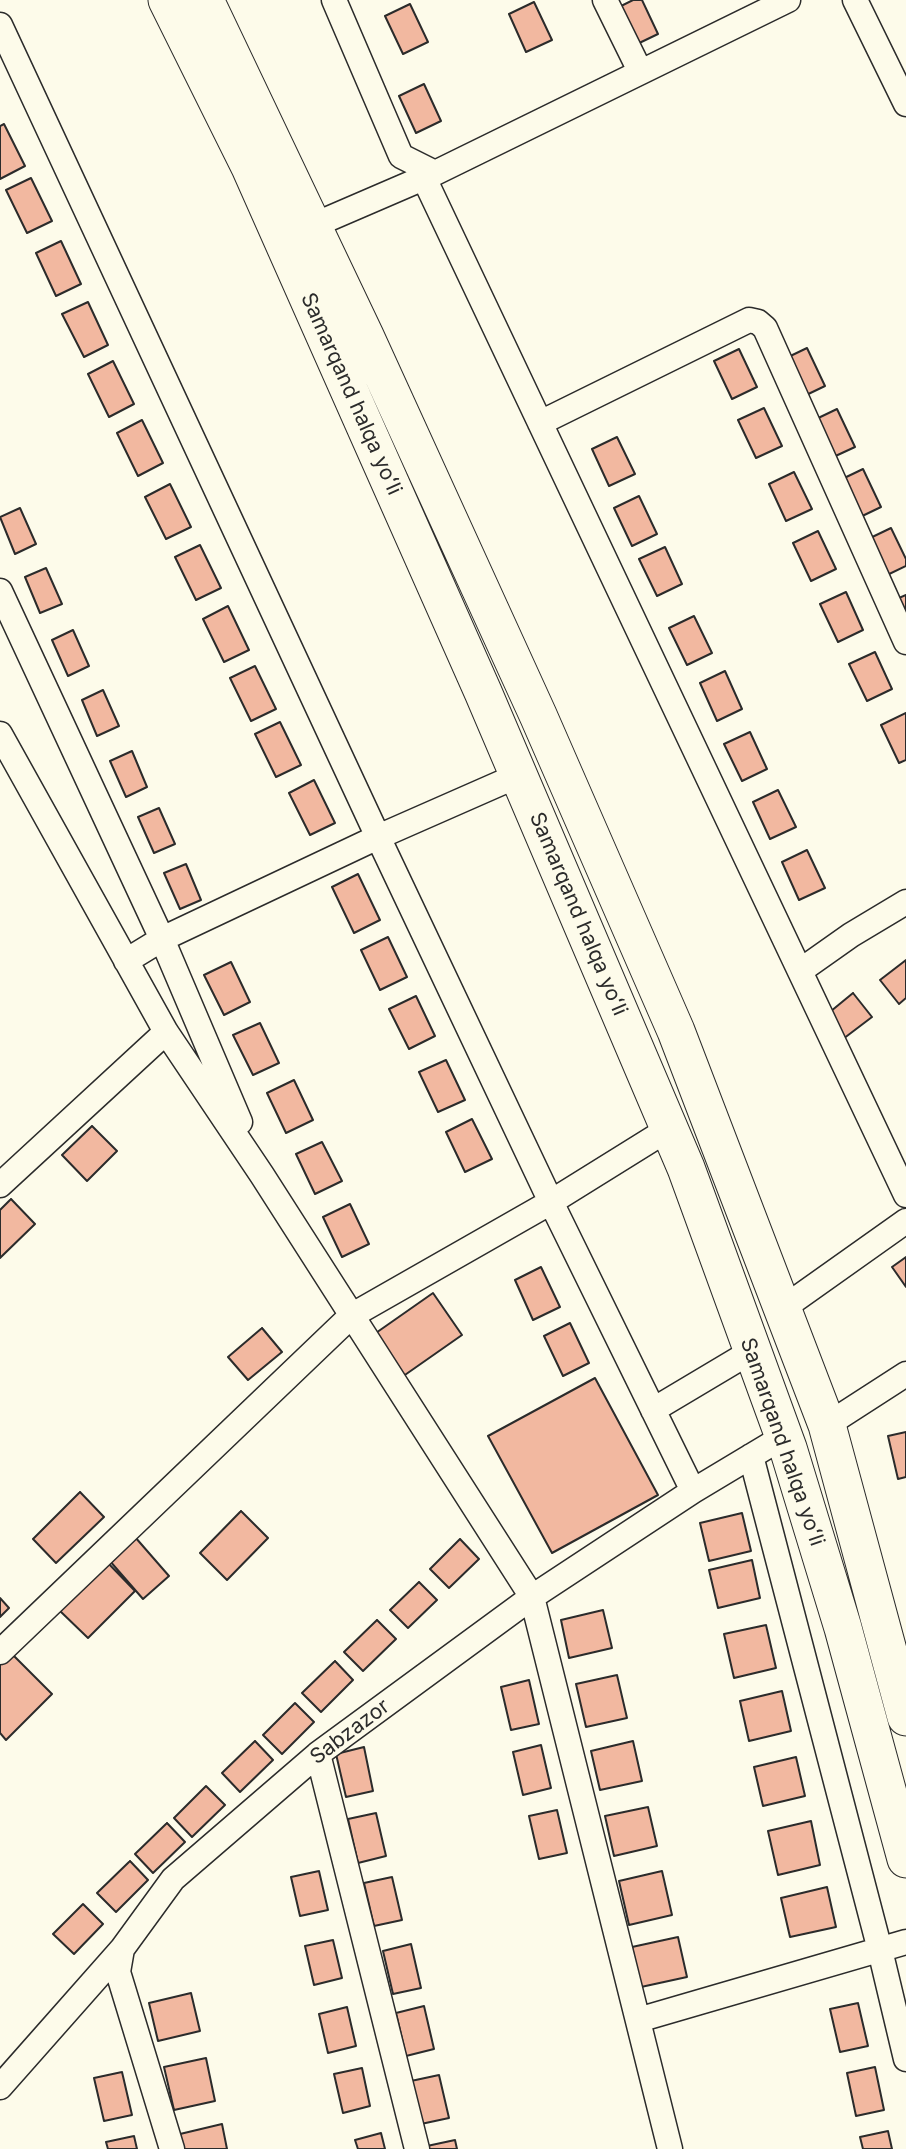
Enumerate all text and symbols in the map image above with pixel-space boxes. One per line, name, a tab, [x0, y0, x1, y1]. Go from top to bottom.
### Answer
street label: Samarqand halqa yoʻli	[295, 289, 407, 499]
street label: Samarqand halqa yoʻli	[524, 809, 632, 1019]
street label: Samarqand halqa yoʻli	[735, 1335, 829, 1549]
street label: Sabzazor	[305, 1694, 395, 1770]

